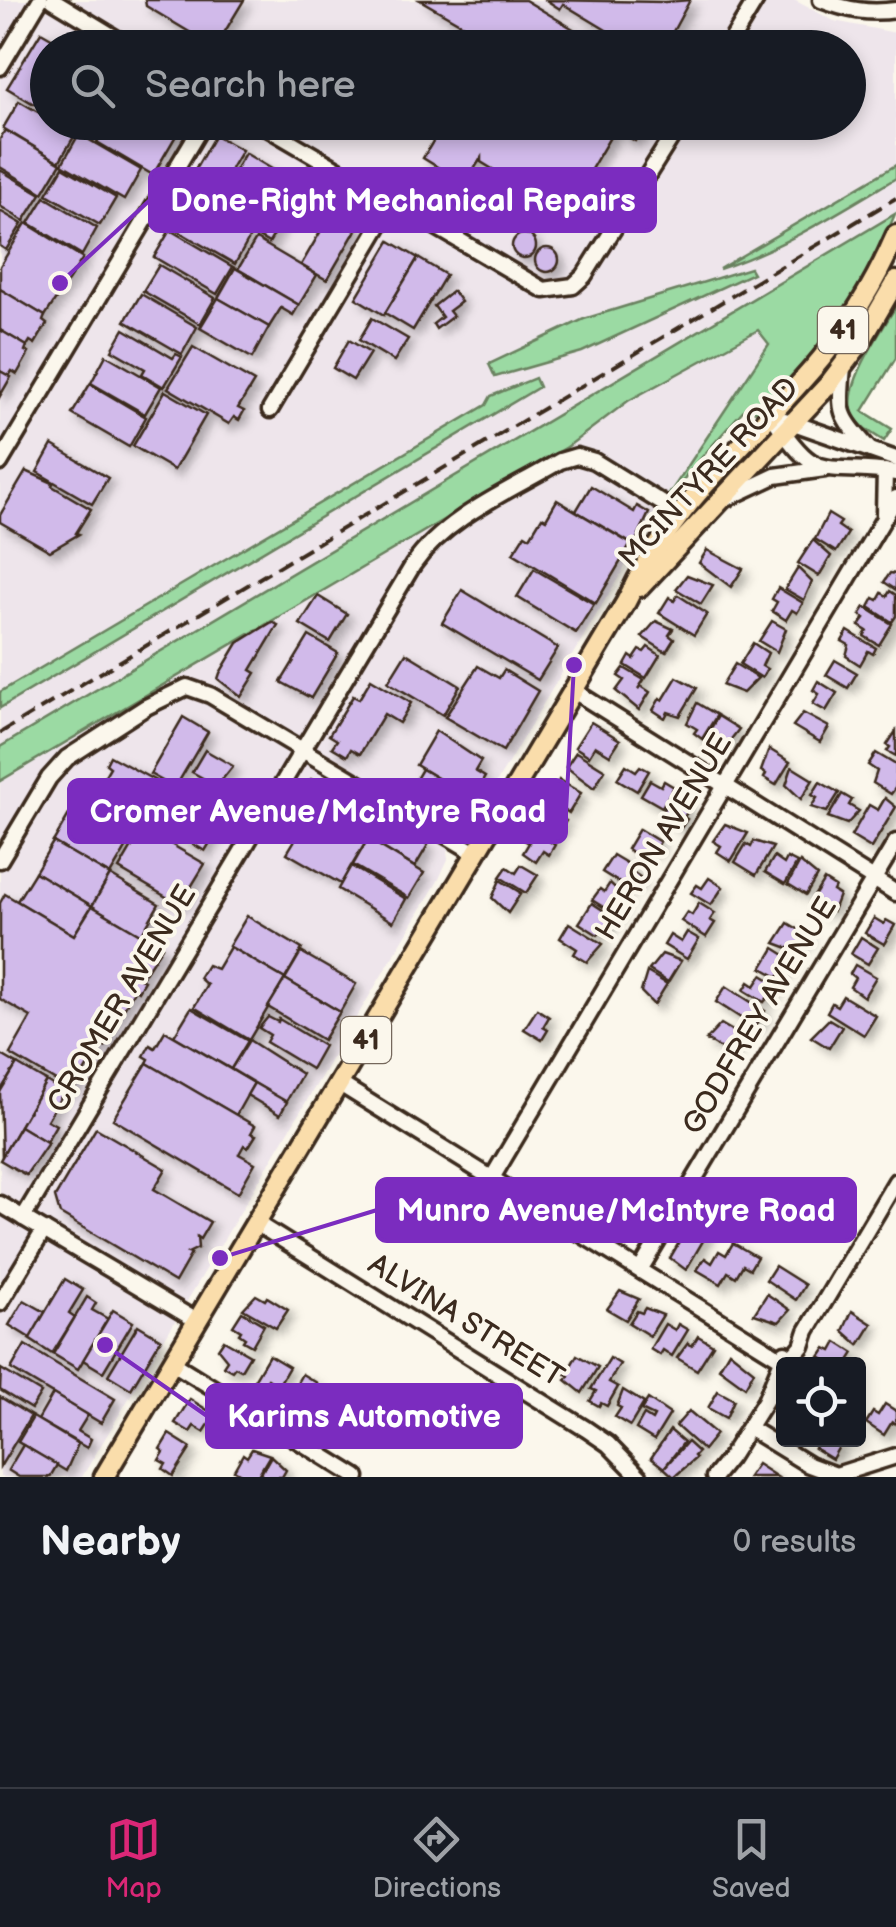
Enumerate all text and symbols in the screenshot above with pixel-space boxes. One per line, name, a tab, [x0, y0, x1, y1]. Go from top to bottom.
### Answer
search box	[30, 30, 866, 140]
icon: search	[65, 58, 120, 113]
text: Search here	[145, 63, 356, 108]
callout: Done-Right Mechanical Repairs	[150, 169, 655, 231]
text: Done-Right Mechanical Repairs	[170, 182, 636, 221]
road number: 41	[818, 307, 868, 353]
street label: MCINTYRE ROAD	[611, 370, 807, 576]
street label: HERON AVENUE	[588, 727, 740, 947]
callout: Cromer Avenue/McIntyre Road	[69, 780, 566, 842]
text: Cromer Avenue/McIntyre Road	[90, 793, 546, 832]
street label: CROMER AVENUE	[40, 879, 204, 1119]
street label: GODFREY AVENUE	[675, 891, 845, 1141]
road number: 41	[341, 1017, 391, 1063]
callout: Munro Avenue/McIntyre Road	[377, 1179, 855, 1241]
text: Munro Avenue/McIntyre Road	[397, 1192, 835, 1231]
street label: ALVINA STREET	[362, 1246, 570, 1396]
map controls	[776, 1357, 866, 1447]
button: locate	[776, 1357, 866, 1447]
callout: Karims Automotive	[207, 1385, 521, 1447]
text: Karims Automotive	[227, 1398, 501, 1437]
text: Nearby	[40, 1517, 180, 1568]
text: 0 results	[733, 1523, 856, 1562]
tab: Map	[105, 1812, 162, 1905]
tab: Directions	[372, 1812, 501, 1905]
tab: Saved	[712, 1812, 791, 1905]

